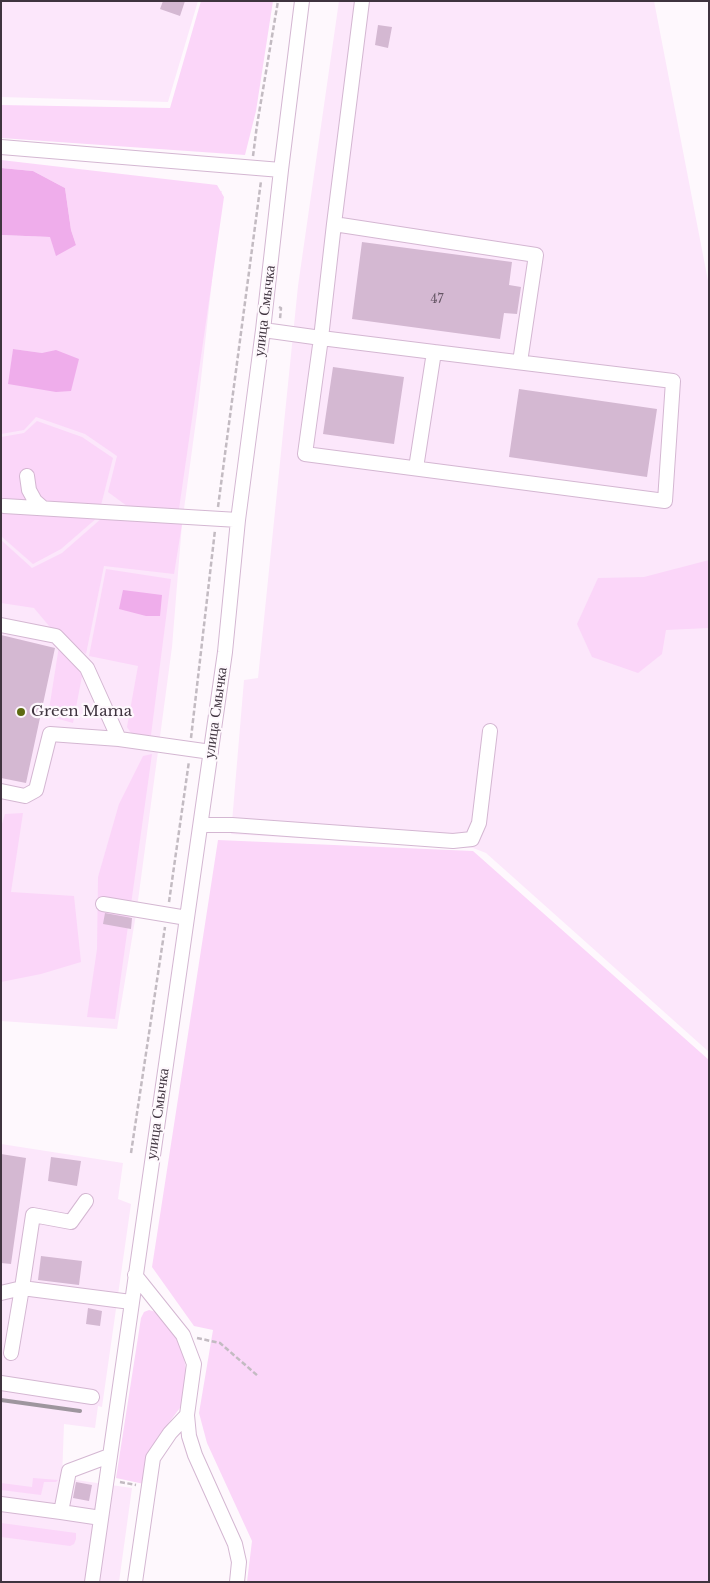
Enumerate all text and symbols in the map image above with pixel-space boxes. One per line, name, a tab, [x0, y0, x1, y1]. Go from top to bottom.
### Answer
street label: улица Смычка	[250, 264, 280, 358]
house number: 47	[430, 293, 444, 307]
street label: улица Смычка	[201, 666, 231, 760]
place label: Green Mama	[31, 703, 132, 721]
marker: Green Mama	[15, 706, 27, 718]
street label: улица Смычка	[143, 1067, 173, 1161]

